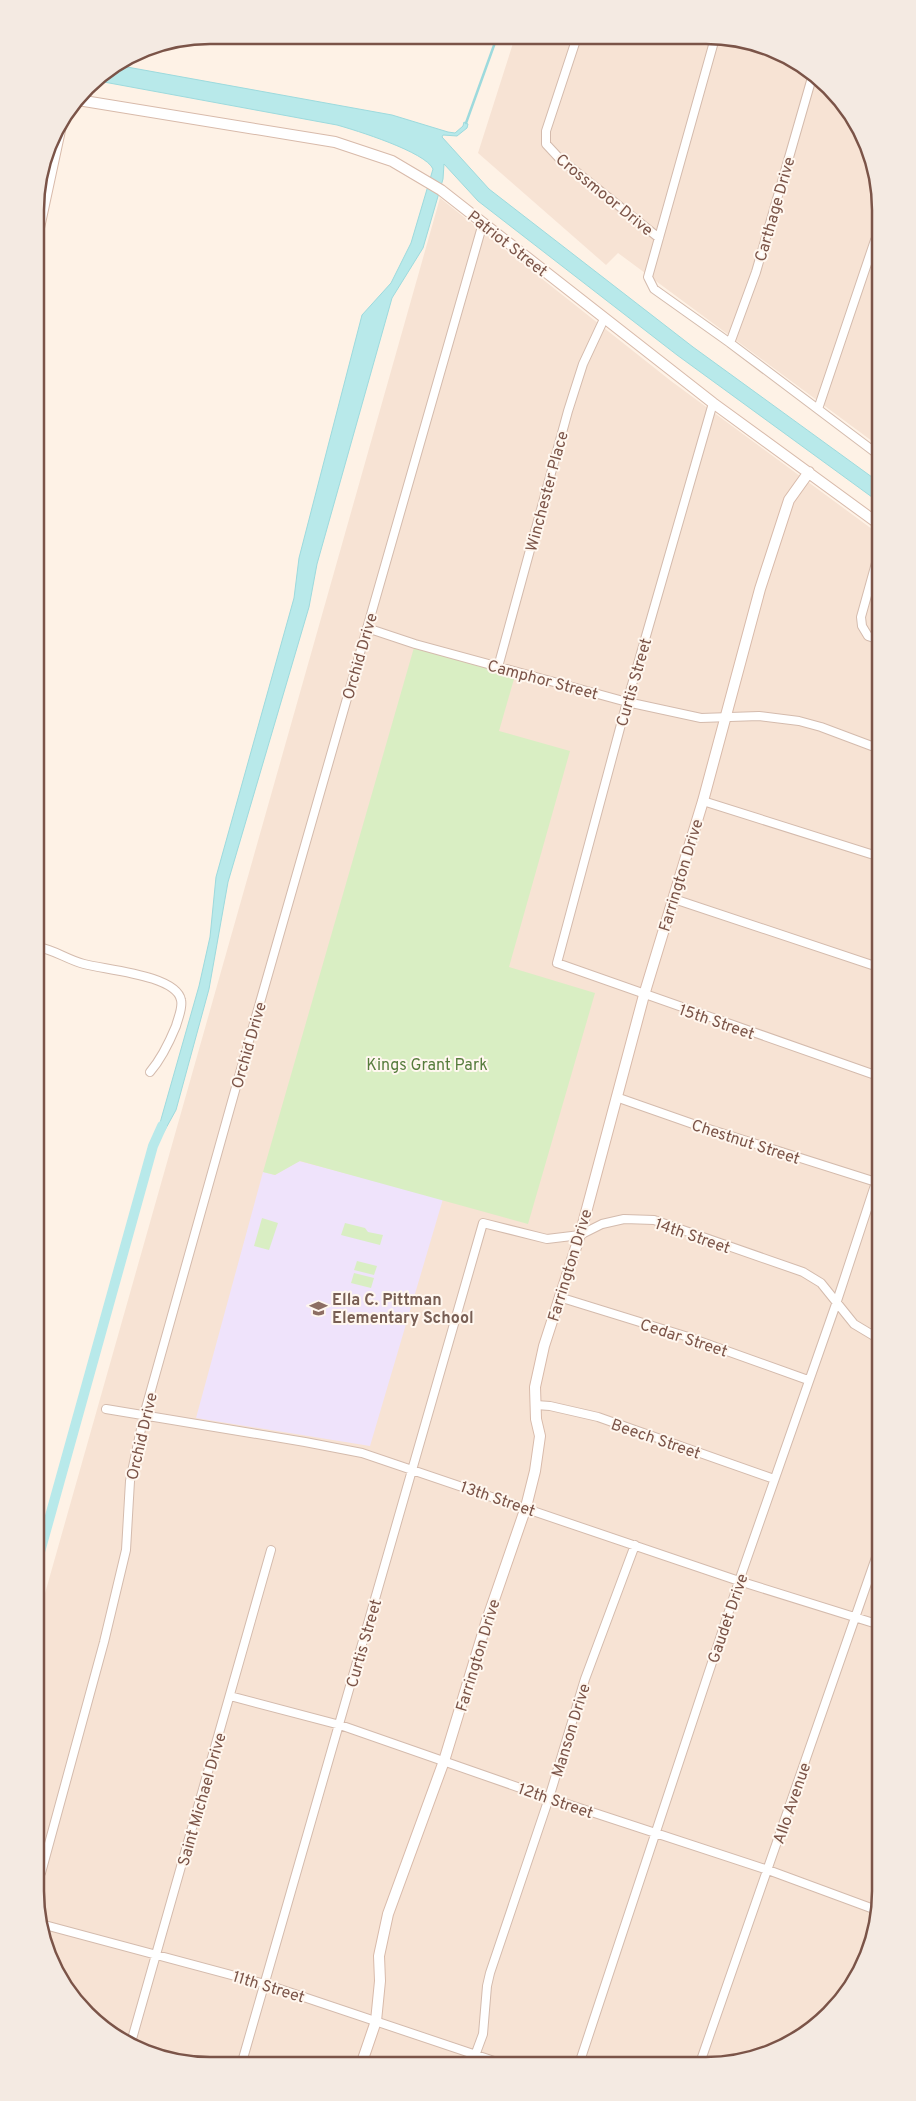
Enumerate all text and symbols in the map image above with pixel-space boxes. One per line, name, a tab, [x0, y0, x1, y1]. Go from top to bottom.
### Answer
street label: Crossmoor Drive	[551, 150, 657, 241]
street label: Carthage Drive	[751, 155, 800, 264]
street label: Patriot Street	[463, 207, 551, 282]
street label: Winchester Place	[522, 429, 574, 554]
street label: Orchid Drive	[339, 611, 383, 702]
street label: Curtis Street	[613, 636, 657, 729]
street label: Camphor Street	[485, 657, 600, 705]
street label: Farrington Drive	[655, 817, 708, 934]
street label: Orchid Drive	[228, 1000, 272, 1091]
street label: 15th Street	[676, 1001, 757, 1045]
park label: Kings Grant Park	[366, 1056, 488, 1076]
street label: Chestnut Street	[689, 1116, 802, 1170]
street label: Farrington Drive	[544, 1207, 597, 1324]
street label: 14th Street	[652, 1215, 733, 1259]
place label: Ella C. Pittman Elementary School	[332, 1291, 474, 1329]
school or university icon: Ella C. Pittman Elementary School	[308, 1298, 328, 1318]
street label: Cedar Street	[637, 1315, 730, 1362]
street label: Orchid Drive	[123, 1391, 163, 1482]
street label: Beech Street	[608, 1415, 703, 1465]
street label: 13th Street	[457, 1478, 537, 1522]
street label: Gaudet Drive	[704, 1571, 754, 1666]
street label: Curtis Street	[343, 1597, 387, 1690]
street label: Farrington Drive	[452, 1597, 505, 1714]
street label: Manson Drive	[548, 1681, 596, 1780]
street label: Saint Michael Drive	[174, 1731, 232, 1869]
street label: Allo Avenue	[770, 1760, 816, 1847]
street label: 12th Street	[515, 1780, 596, 1824]
street label: 11th Street	[230, 1967, 307, 2008]

